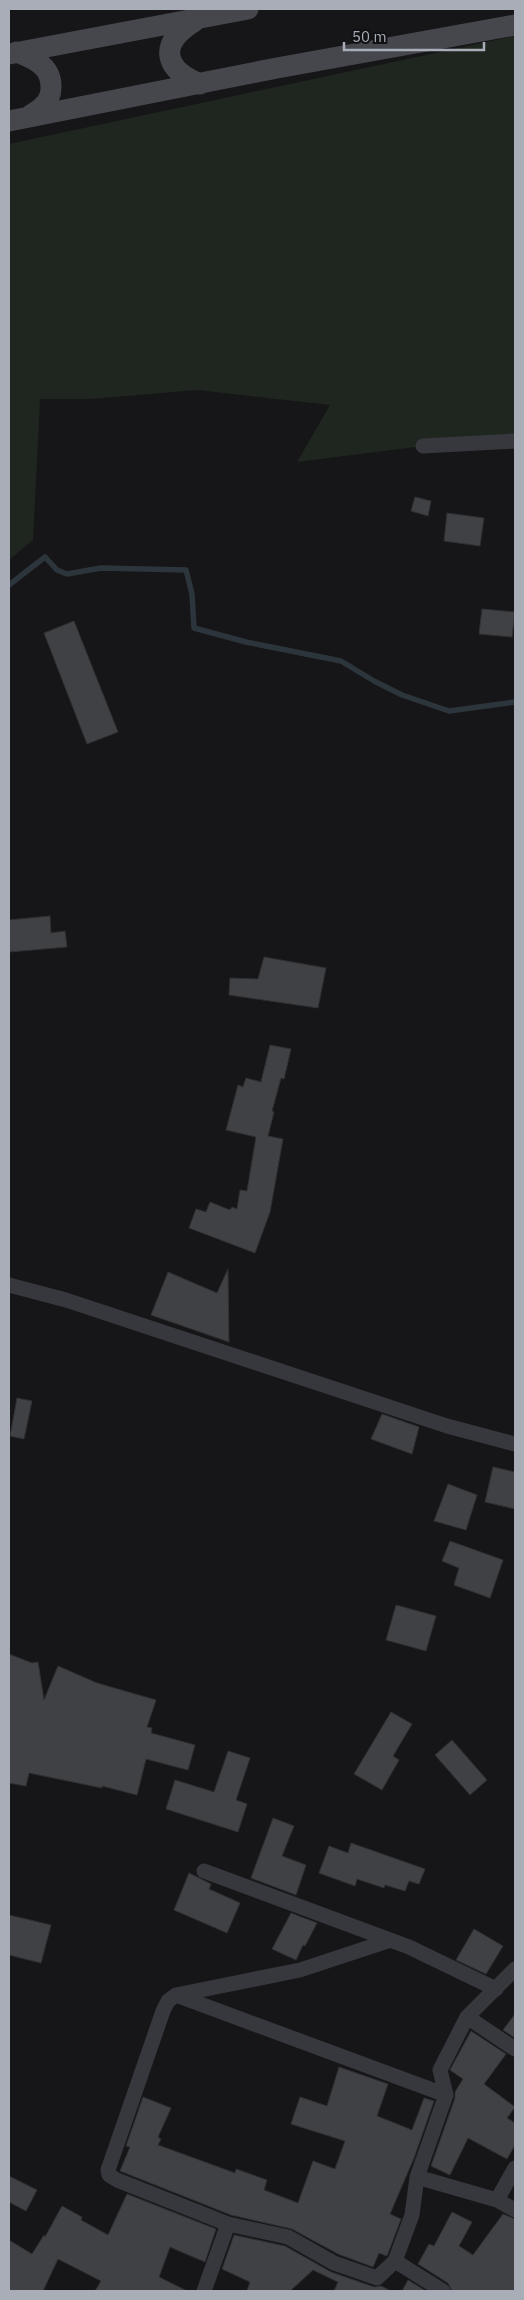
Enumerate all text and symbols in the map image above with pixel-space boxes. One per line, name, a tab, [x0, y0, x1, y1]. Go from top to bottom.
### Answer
scale bar	[344, 20, 484, 52]
text: 50 m	[352, 27, 387, 46]

